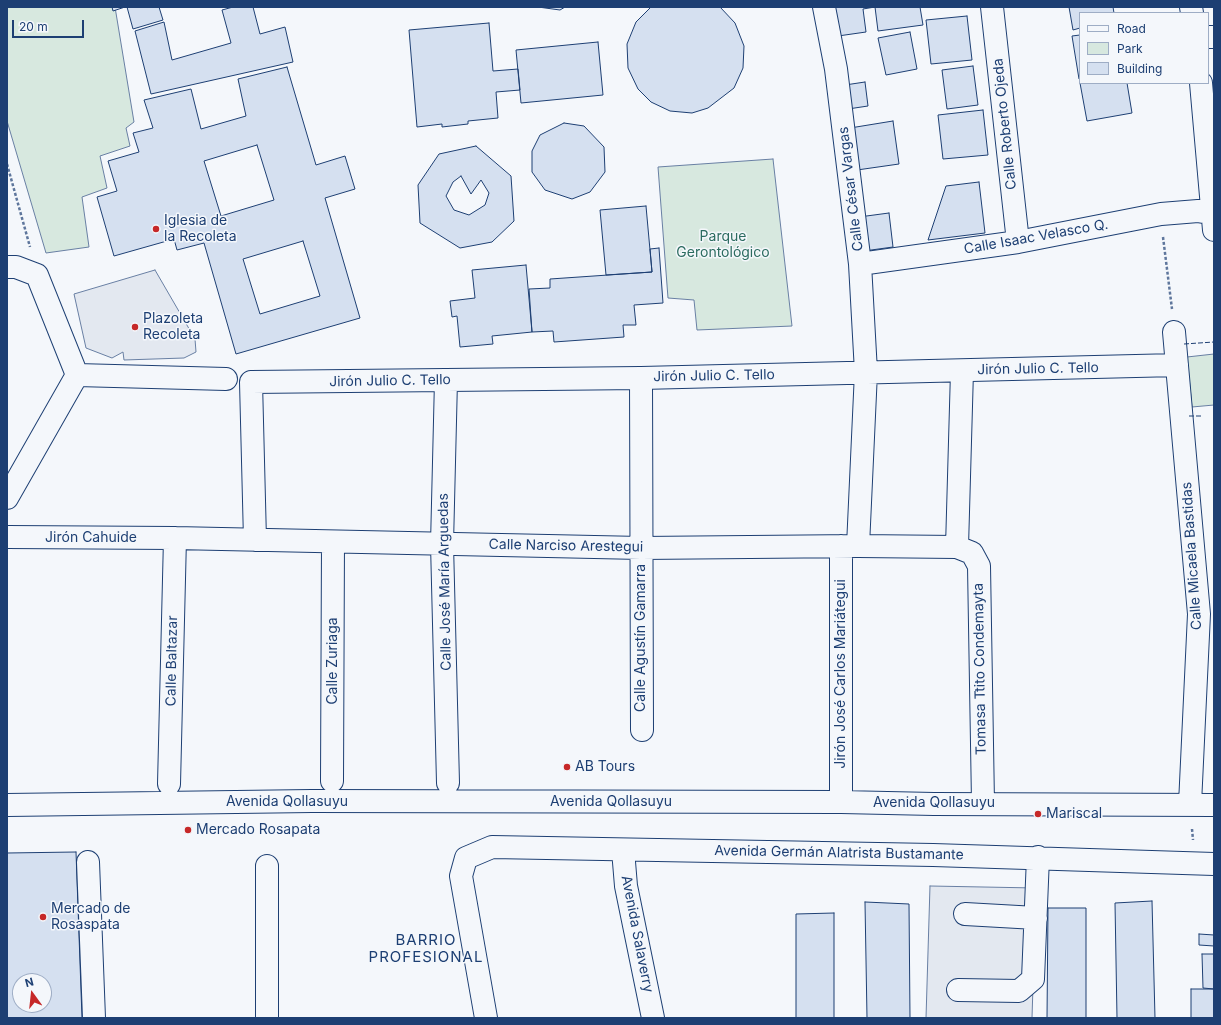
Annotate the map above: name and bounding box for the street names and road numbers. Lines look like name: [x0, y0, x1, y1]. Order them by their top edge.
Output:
street label: Calle Roberto Ojeda: [990, 58, 1020, 190]
street label: Calle César Vargas: [835, 126, 867, 252]
street label: Calle Isaac Velasco Q.: [963, 216, 1109, 258]
street label: Jirón Julio C. Tello: [977, 360, 1099, 378]
street label: Jirón Julio C. Tello: [653, 367, 775, 385]
street label: Jirón Julio C. Tello: [329, 372, 451, 390]
street label: Calle Micaela Bastidas: [1178, 481, 1206, 631]
street label: Calle José María Arguedas: [435, 493, 455, 671]
street label: Jirón Cahuide: [45, 530, 137, 546]
street label: Calle Narciso Arestegui: [489, 536, 643, 556]
street label: Calle Agustín Gamarra: [633, 564, 649, 712]
street label: Jirón José Carlos Mariátegui: [833, 579, 849, 769]
street label: Tomasa Ttito Condemayta: [970, 583, 990, 755]
street label: Calle Baltazar: [163, 615, 181, 707]
street label: Calle Zuriaga: [325, 617, 341, 705]
street label: Avenida Qollasuyu: [226, 794, 348, 810]
street label: Avenida Qollasuyu: [550, 794, 672, 810]
street label: Avenida Qollasuyu: [873, 795, 995, 811]
street label: Avenida Germán Alatrista Bustamante: [714, 842, 964, 864]
street label: Avenida Salaverry: [617, 874, 657, 994]

